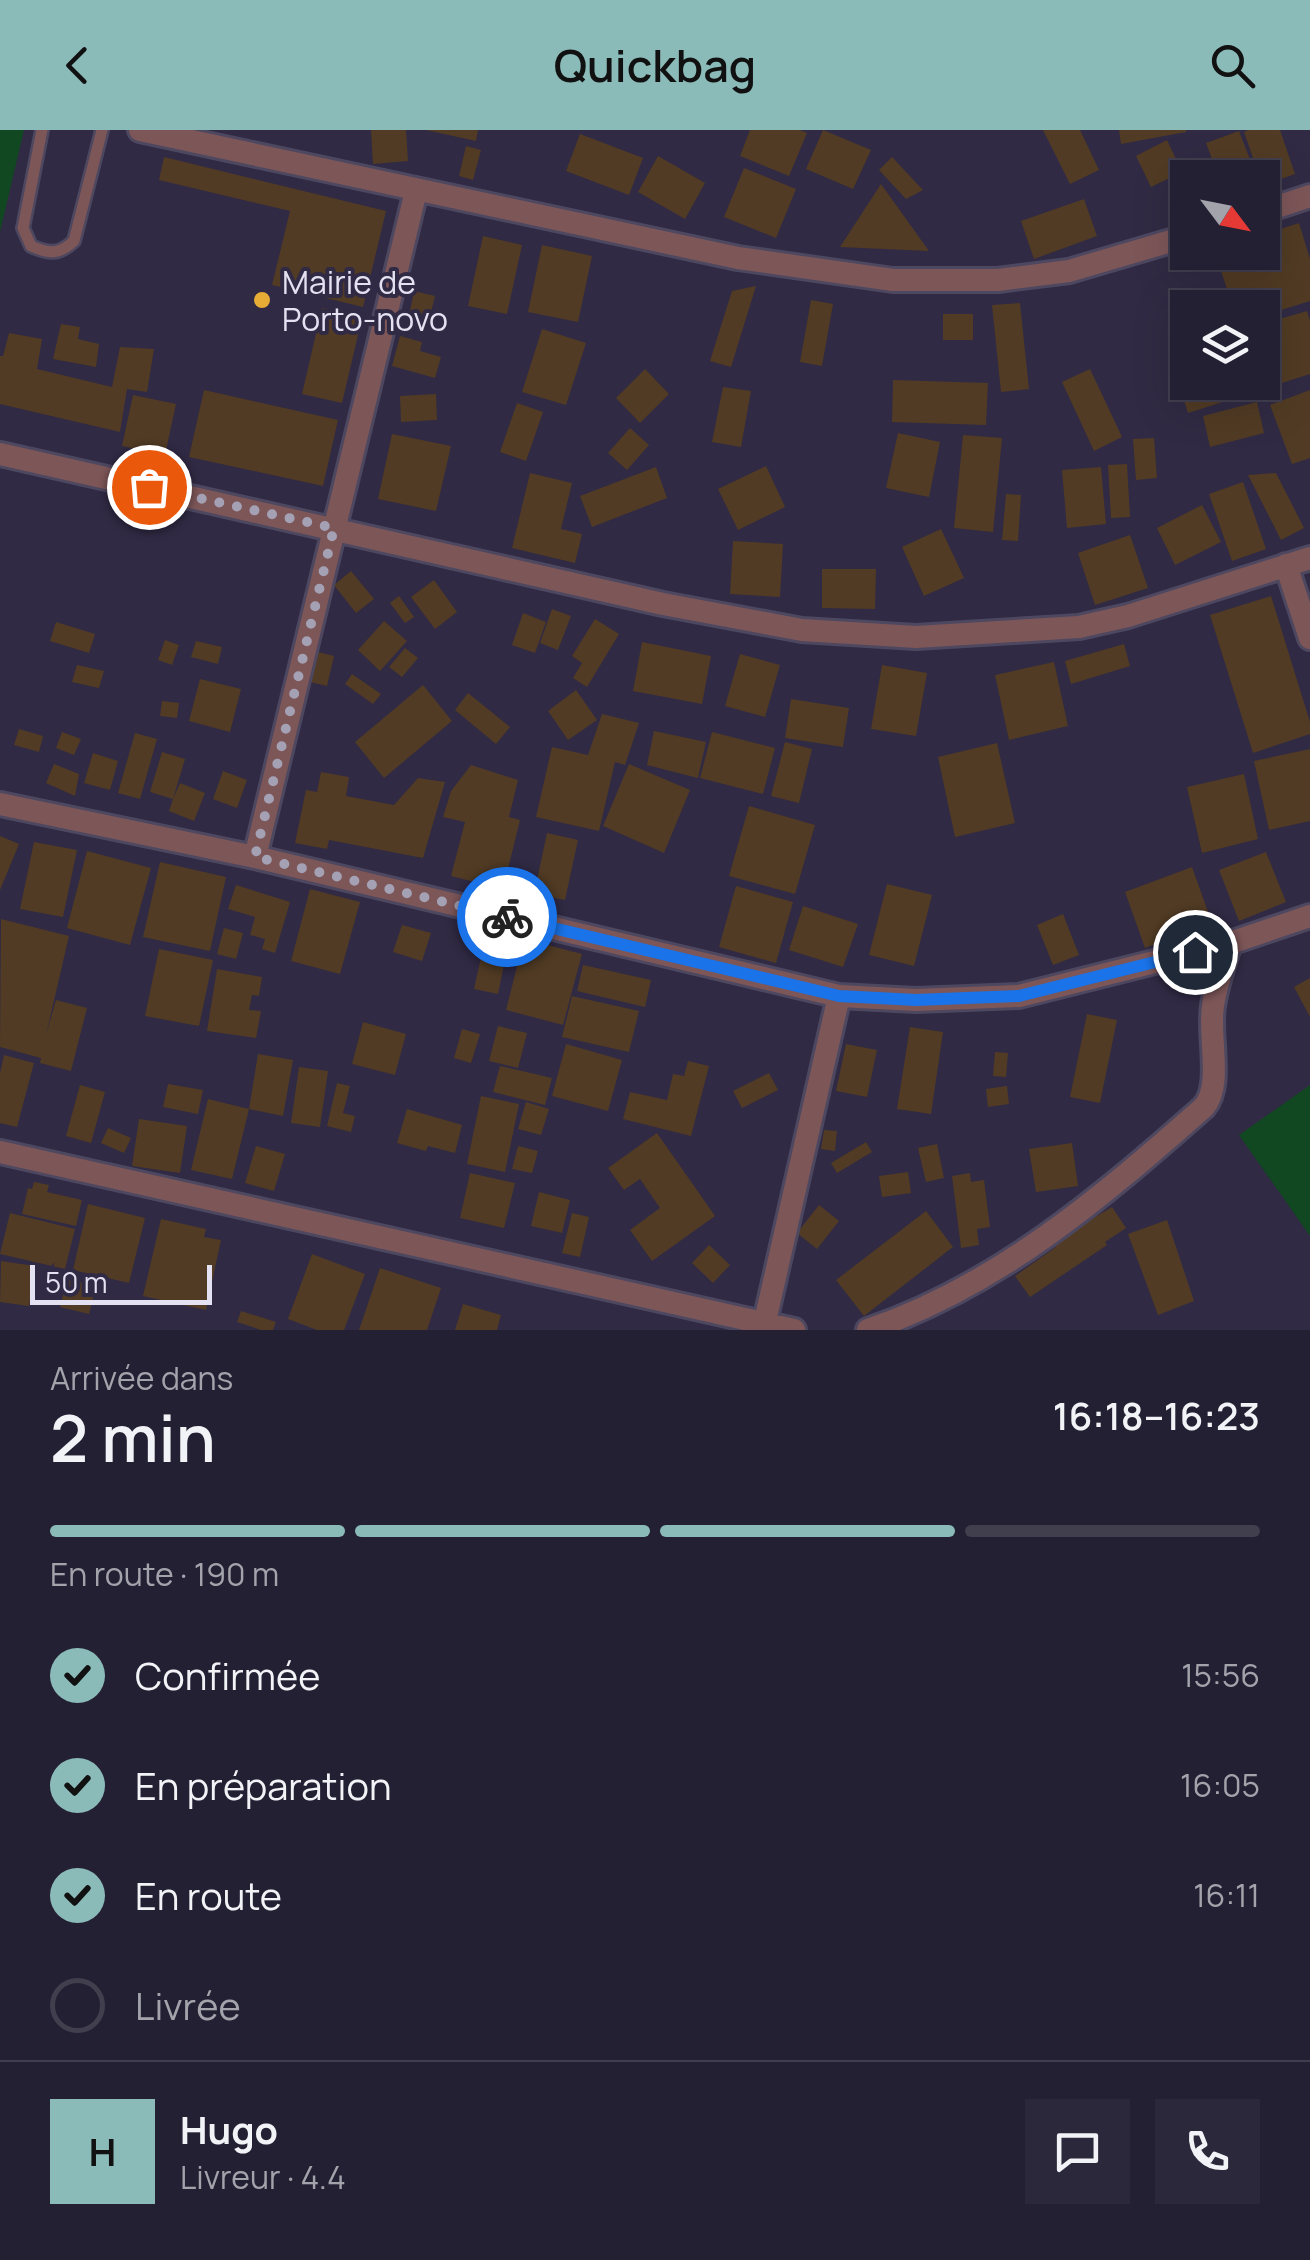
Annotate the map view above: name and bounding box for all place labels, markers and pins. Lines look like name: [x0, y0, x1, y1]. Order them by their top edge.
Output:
place label: Mairie de Porto-novo: [282, 260, 448, 341]
marker: Mairie de Porto-novo: [251, 289, 273, 311]
pin: [107, 445, 192, 530]
pin: [1153, 910, 1238, 995]

